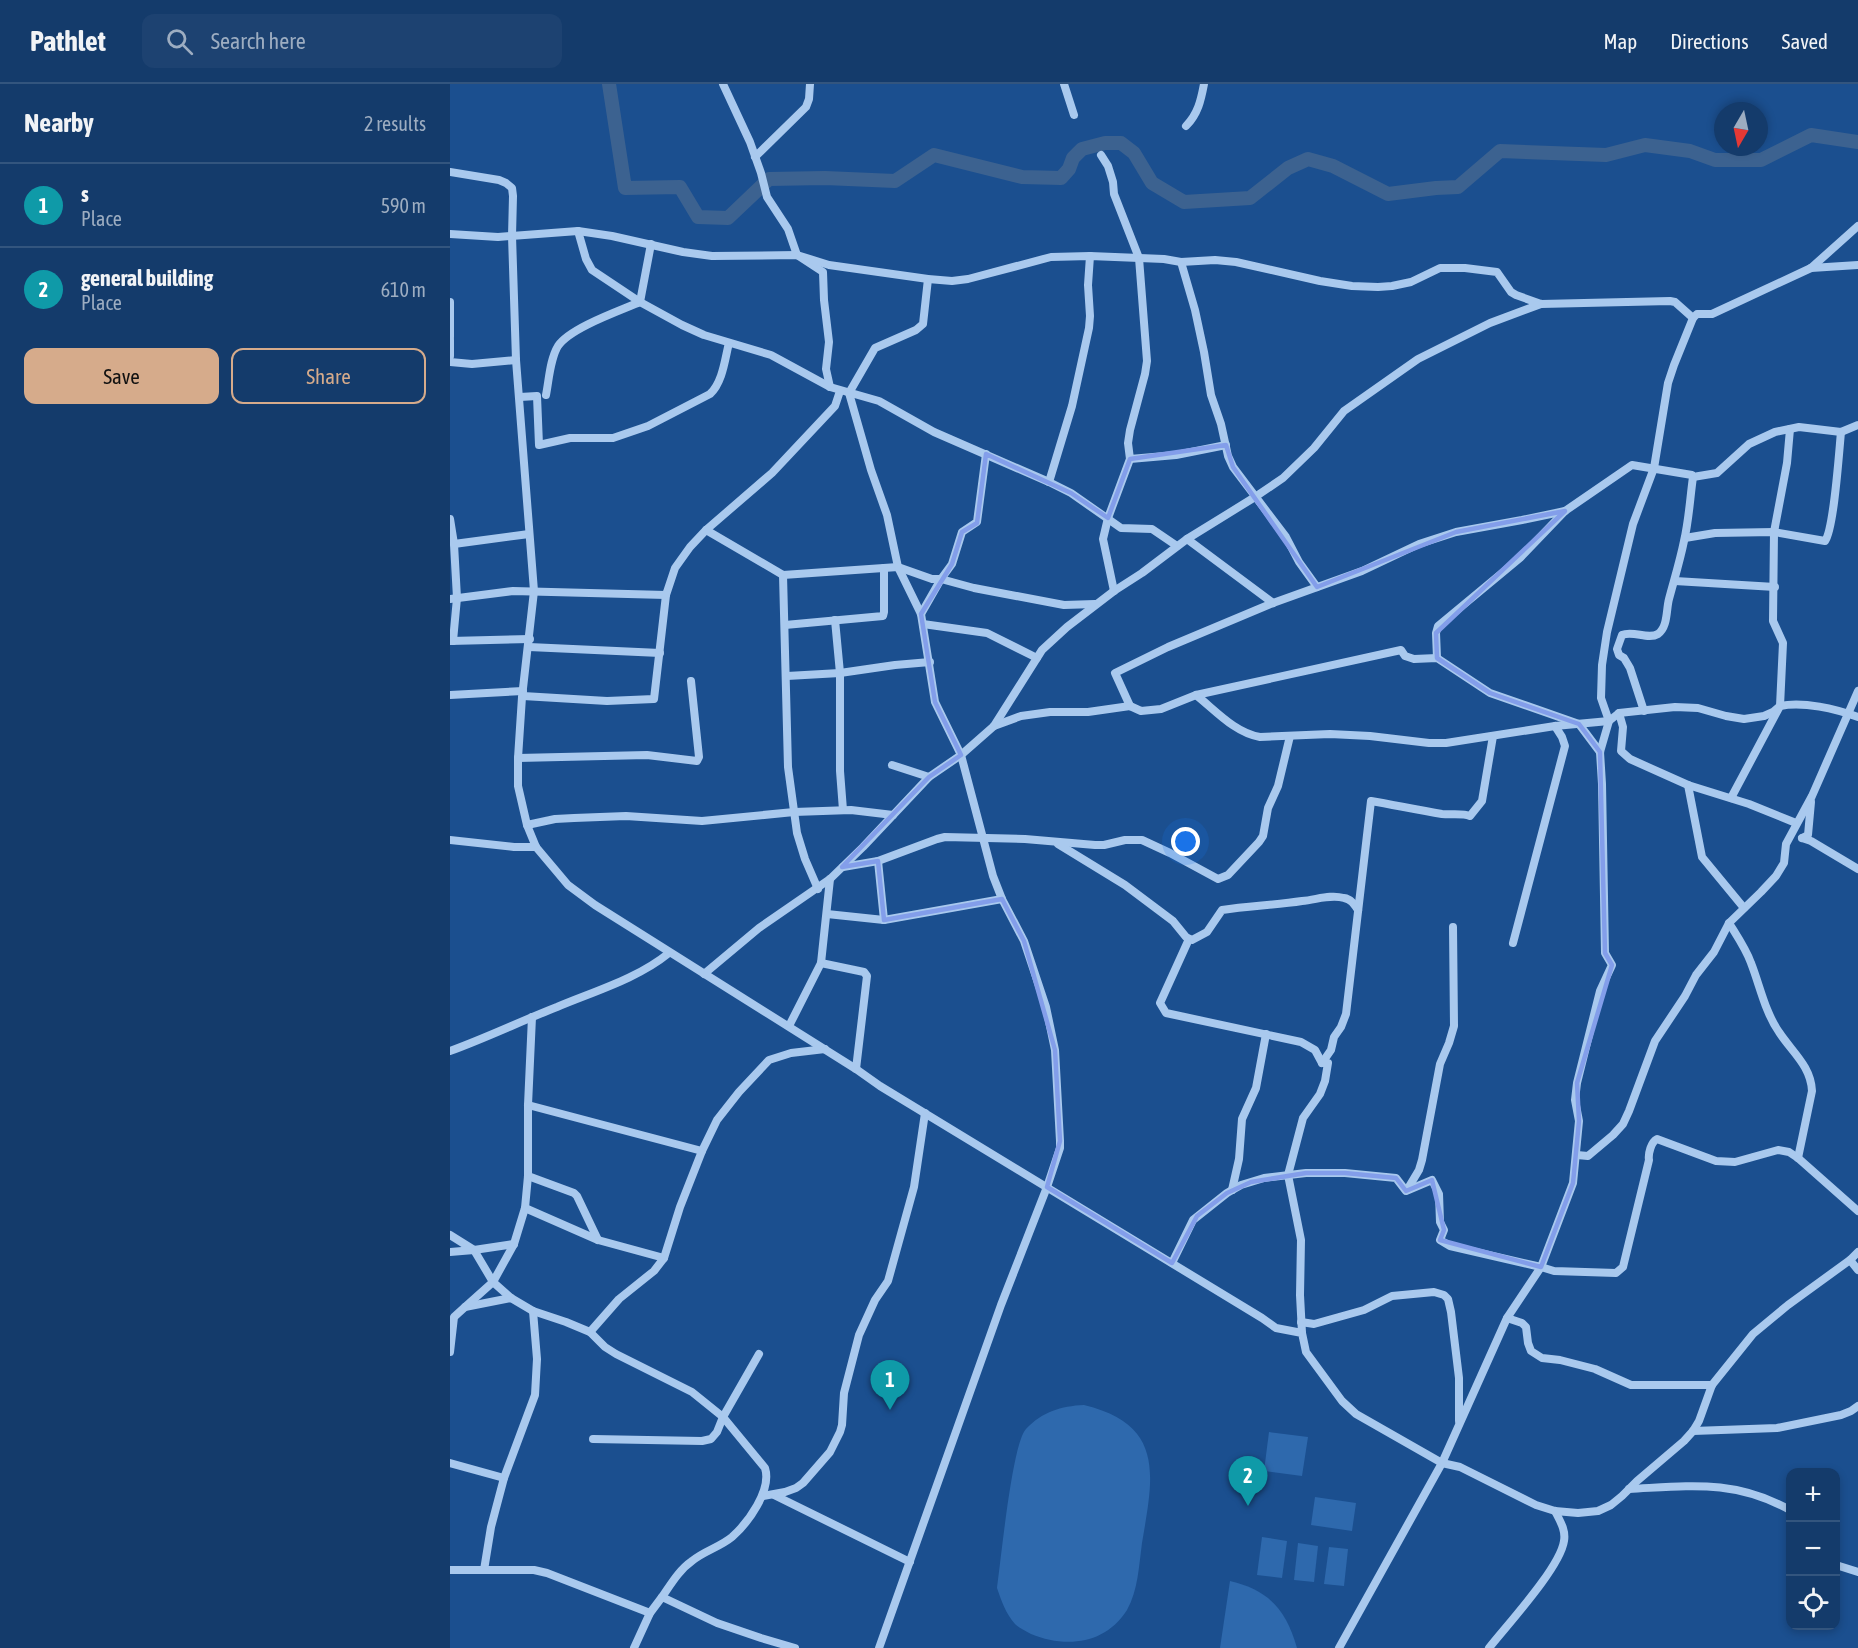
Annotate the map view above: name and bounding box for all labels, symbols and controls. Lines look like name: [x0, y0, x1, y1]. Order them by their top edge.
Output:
search box: [142, 14, 562, 68]
text: Pathlet: [30, 25, 106, 57]
icon: search: [163, 25, 196, 58]
text: Search here: [211, 28, 306, 54]
text: Map: [1603, 29, 1637, 53]
text: Directions: [1670, 29, 1749, 53]
text: Saved: [1782, 29, 1828, 53]
north arrow: [1714, 102, 1768, 156]
text: Nearby: [24, 108, 94, 138]
text: 2 results: [364, 112, 426, 135]
text: s: [81, 181, 89, 207]
text: 1: [39, 194, 48, 217]
text: 590 m: [381, 194, 426, 217]
text: Place: [81, 207, 122, 230]
text: general building: [81, 265, 213, 291]
text: 2: [39, 278, 48, 301]
text: 610 m: [381, 278, 426, 301]
text: Place: [81, 291, 122, 314]
button: Save: [24, 348, 219, 404]
button: Share: [231, 348, 426, 404]
your location: [1171, 827, 1200, 856]
pin: 1: [870, 1360, 910, 1410]
pin: 2: [1228, 1456, 1268, 1506]
map controls: [1786, 1468, 1840, 1630]
button: +: [1786, 1468, 1840, 1522]
button: −: [1786, 1522, 1840, 1576]
button: locate: [1786, 1576, 1840, 1630]

